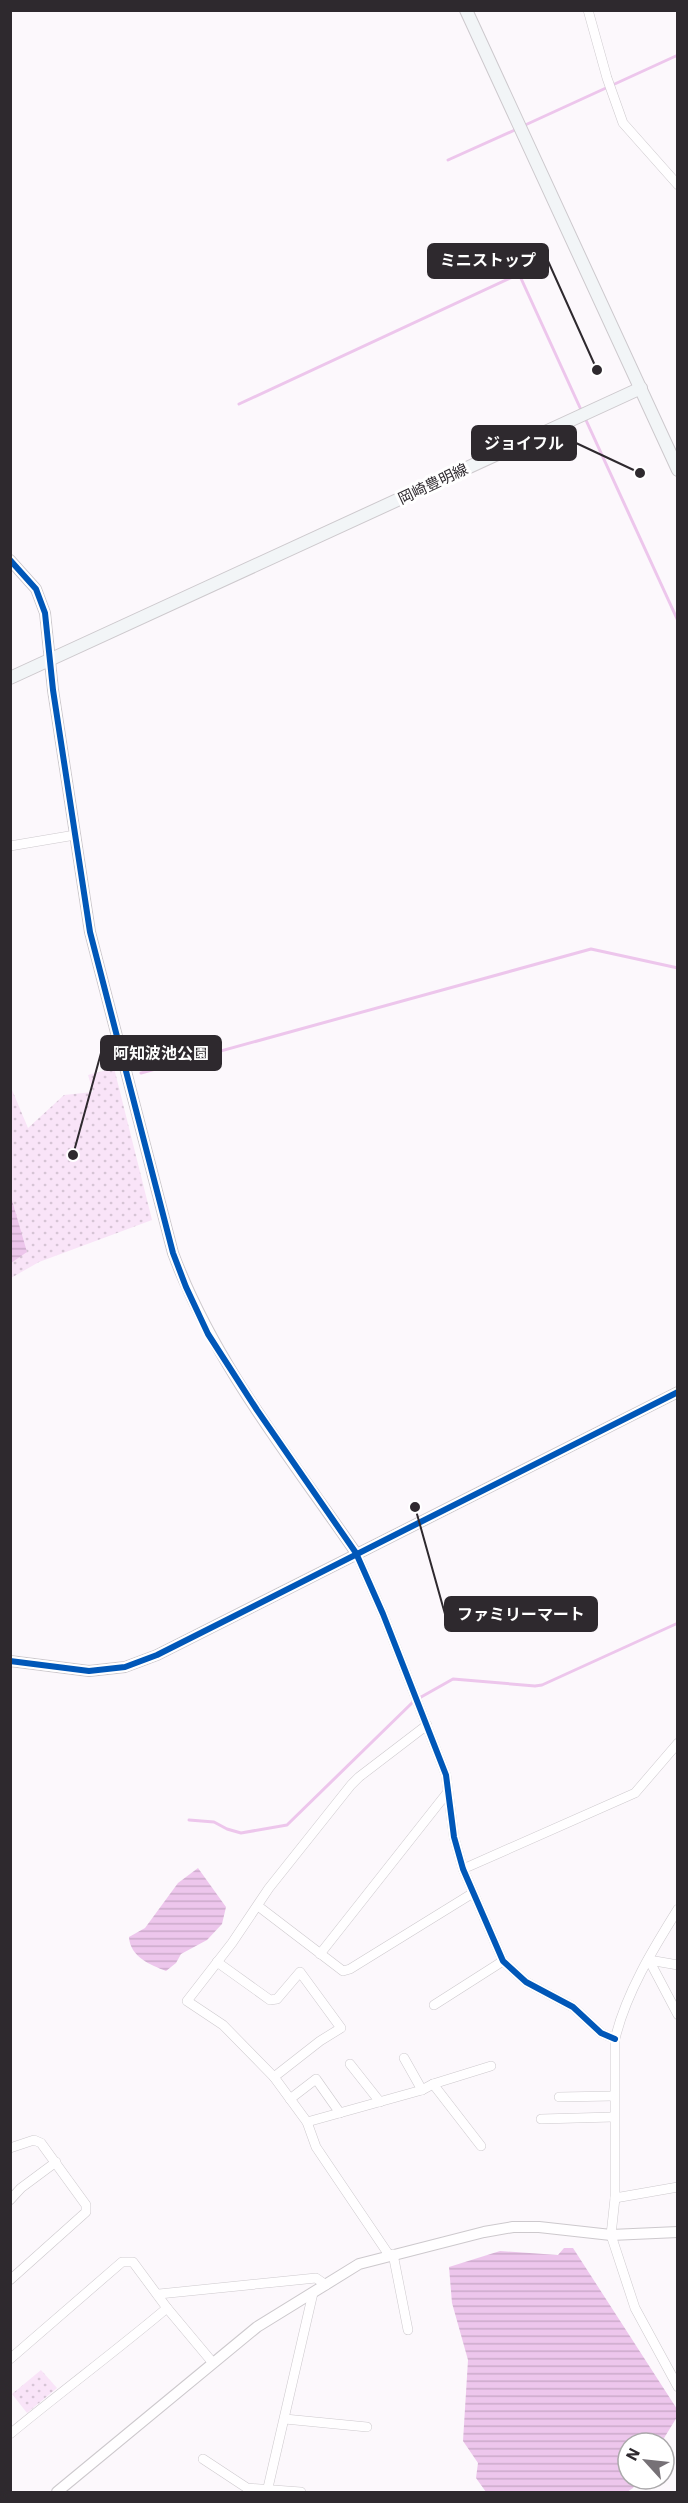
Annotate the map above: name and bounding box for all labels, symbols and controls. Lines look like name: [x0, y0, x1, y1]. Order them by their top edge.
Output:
callout: ミニストップ: [428, 244, 548, 278]
text: ミニストップ: [440, 250, 536, 270]
callout: ジョイフル: [472, 426, 576, 460]
text: ジョイフル: [484, 433, 564, 453]
street label: 岡崎豊明線: [395, 459, 471, 508]
callout: 阿知波池公園: [101, 1036, 221, 1070]
text: 阿知波池公園: [113, 1043, 209, 1063]
callout: ファミリーマート: [445, 1597, 597, 1631]
text: ファミリーマート: [457, 1604, 585, 1624]
north arrow: [616, 2431, 676, 2491]
text: N: [621, 2444, 644, 2464]

